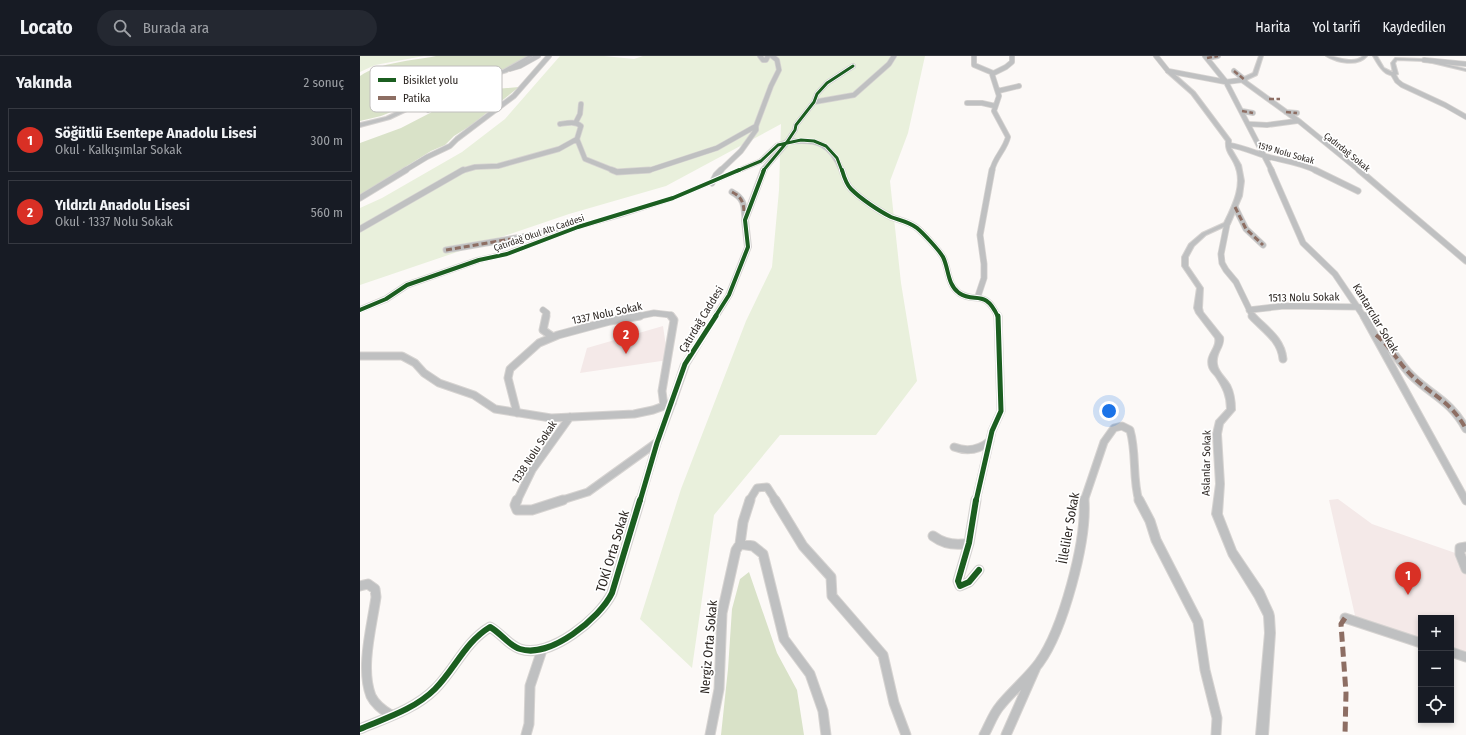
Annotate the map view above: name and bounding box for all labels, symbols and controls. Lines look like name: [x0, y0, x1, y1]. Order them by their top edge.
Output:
search box: [97, 10, 377, 46]
text: Locato: [20, 16, 73, 39]
icon: search: [111, 17, 133, 39]
text: Burada ara: [143, 19, 209, 37]
text: Harita: [1255, 19, 1290, 36]
text: Yol tarifi: [1312, 19, 1360, 36]
text: Kaydedilen: [1382, 19, 1446, 36]
legend: [370, 66, 502, 112]
text: Yakında: [16, 72, 72, 93]
text: Bisiklet yolu: [403, 74, 458, 87]
text: 2 sonuç: [304, 75, 344, 90]
text: Patika: [403, 92, 430, 105]
text: Söğütlü Esentepe Anadolu Lisesi: [55, 124, 257, 142]
street label: Çadırdağ Sokak: [1321, 130, 1373, 175]
text: 1: [27, 133, 33, 148]
text: 300 m: [311, 133, 343, 148]
street label: 1519 Nolu Sokak: [1257, 140, 1316, 166]
text: Okul · Kalkışımlar Sokak: [55, 142, 182, 157]
text: Yıldızlı Anadolu Lisesi: [55, 196, 190, 214]
text: 2: [27, 205, 33, 220]
text: 560 m: [311, 205, 343, 220]
street label: Çatırdağ Okul Altı Caddesi: [492, 213, 586, 254]
text: Okul · 1337 Nolu Sokak: [55, 214, 173, 229]
street label: Kantarcılar Sokak: [1350, 281, 1402, 356]
street label: Çatırdağ Caddesi: [676, 283, 726, 355]
street label: 1513 Nolu Sokak: [1268, 290, 1341, 305]
street label: 1337 Nolu Sokak: [571, 300, 644, 327]
pin: 2: [613, 321, 639, 354]
your location: [1099, 401, 1119, 421]
street label: 1338 Nolu Sokak: [509, 418, 560, 486]
street label: Aslanlar Sokak: [1199, 429, 1214, 496]
street label: İlleliler Sokak: [1055, 490, 1082, 565]
street label: TOKİ Orta Sokak: [593, 507, 632, 594]
pin: 1: [1395, 562, 1421, 595]
street label: Nergiz Orta Sokak: [697, 599, 720, 695]
map controls: [1418, 615, 1454, 723]
button: +: [1418, 615, 1454, 651]
button: −: [1418, 651, 1454, 687]
button: locate: [1418, 687, 1454, 723]

